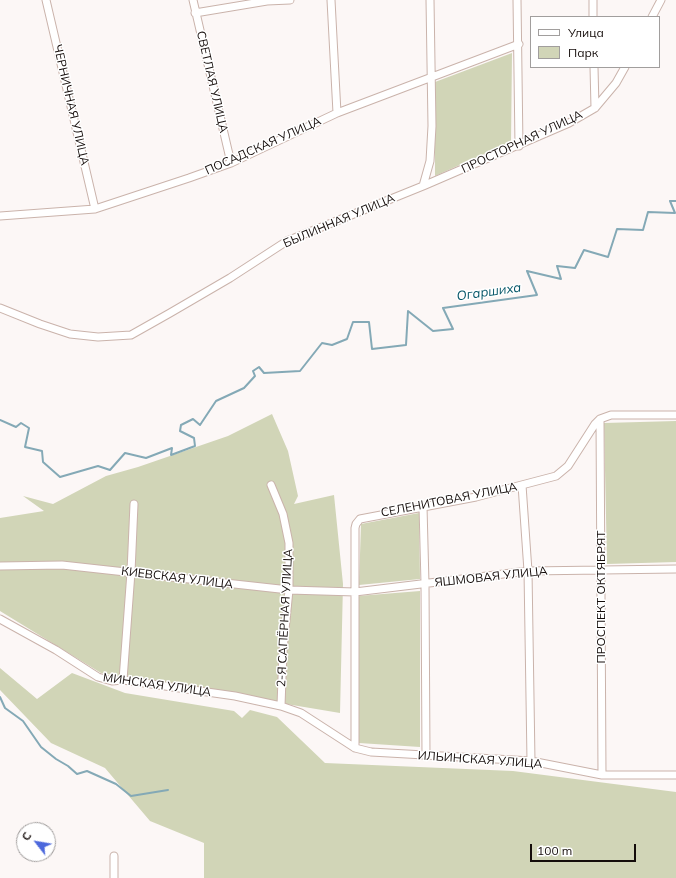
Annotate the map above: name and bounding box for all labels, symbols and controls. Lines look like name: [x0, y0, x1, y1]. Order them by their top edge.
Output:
legend: [530, 16, 660, 68]
text: Улица: [568, 25, 604, 40]
street label: СВЕТЛАЯ УЛИЦА: [193, 30, 231, 134]
street label: ЧЕРНИЧНАЯ УЛИЦА: [50, 43, 92, 167]
text: Парк: [568, 45, 598, 60]
street label: ПРОСТОРНАЯ УЛИЦА: [459, 108, 585, 176]
street label: ПОСАДСКАЯ УЛИЦА: [203, 114, 323, 178]
street label: БЫЛИННАЯ УЛИЦА: [281, 191, 397, 251]
water label: Огаршиха: [456, 280, 522, 304]
street label: СЕЛЕНИТОВАЯ УЛИЦА: [380, 480, 518, 520]
street label: ПРОСПЕКТ ОКТЯБРЯТ: [594, 531, 608, 663]
street label: 2-Я САПЁРНАЯ УЛИЦА: [274, 548, 296, 688]
street label: КИЕВСКАЯ УЛИЦА: [120, 564, 234, 592]
street label: ЯШМОВАЯ УЛИЦА: [434, 564, 548, 590]
street label: МИНСКАЯ УЛИЦА: [102, 670, 212, 700]
street label: ИЛЬИНСКАЯ УЛИЦА: [417, 748, 543, 772]
north arrow: [16, 822, 56, 862]
text: С: [19, 830, 35, 843]
scale bar: [532, 836, 638, 862]
text: 100 m: [537, 843, 572, 858]

